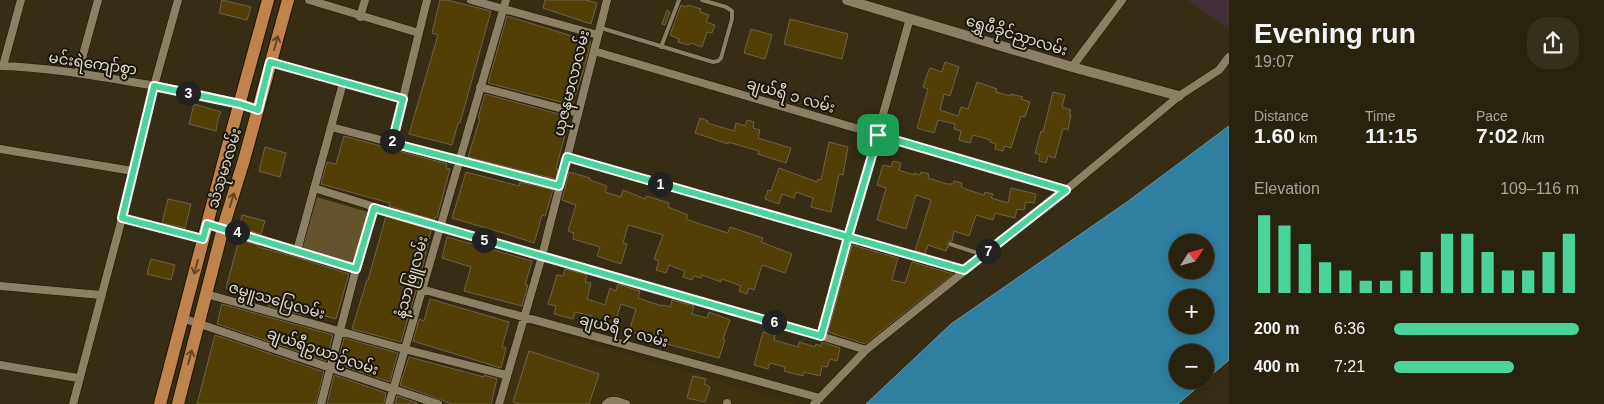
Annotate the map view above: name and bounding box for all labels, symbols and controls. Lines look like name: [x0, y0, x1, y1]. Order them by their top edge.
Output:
street label: ရွှေဖီခိုင်ညှာလမ်း: [963, 11, 1070, 62]
button: share: [1527, 17, 1579, 69]
text: Evening run: [1254, 18, 1416, 49]
street label: ယုဇနမာလာလမ်း: [549, 28, 596, 139]
one-way arrow: [271, 36, 281, 52]
street label: မင်းရဲကျော်စွာ: [47, 47, 139, 82]
text: 19:07: [1254, 53, 1294, 70]
street label: ချယ်ရီ ၁ လမ်း: [744, 73, 837, 120]
pin: 3: [176, 80, 200, 106]
text: 3: [185, 85, 192, 101]
text: Distance: [1254, 108, 1308, 124]
text: Time: [1365, 108, 1396, 124]
text: Pace: [1476, 108, 1508, 124]
pin: [857, 114, 899, 156]
icon: arrive: [864, 121, 892, 149]
text: 1.60: [1254, 124, 1295, 147]
text: 11:15: [1365, 124, 1418, 147]
text: 7:02: [1476, 124, 1518, 147]
street label: သံသုမာလမ်း: [203, 126, 248, 211]
pin: 2: [380, 128, 404, 154]
text: km: [1295, 130, 1317, 146]
text: /km: [1518, 130, 1544, 146]
text: 2: [389, 133, 396, 149]
pin: 1: [648, 172, 672, 196]
text: 1: [657, 176, 664, 192]
text: Elevation: [1254, 180, 1320, 197]
text: 109–116 m: [1500, 180, 1579, 197]
one-way arrow: [227, 192, 237, 208]
pin: 4: [224, 220, 250, 244]
text: 4: [234, 224, 241, 240]
pin: 5: [472, 228, 496, 252]
text: 5: [481, 232, 488, 248]
street label: နံ့သာဖြူလမ်း: [390, 234, 435, 321]
north arrow: [1169, 234, 1214, 279]
map controls: [1169, 234, 1214, 389]
pin: 7: [976, 238, 1000, 264]
text: 7: [985, 243, 992, 259]
one-way arrow: [191, 258, 200, 274]
street label: ဇမ္ဗူသပြေလမ်း: [226, 277, 327, 326]
button: +: [1169, 289, 1214, 334]
street label: ချယ်ရီ ၄ လမ်း: [577, 309, 670, 354]
pin: 6: [762, 310, 786, 334]
text: 6: [771, 314, 778, 330]
text: 200 m: [1254, 320, 1299, 337]
text: 6:36: [1334, 320, 1365, 337]
street label: ချယ်ရီဥယာဉ်လမ်း: [264, 323, 381, 382]
button: −: [1169, 344, 1214, 389]
one-way arrow: [186, 349, 196, 365]
text: 400 m: [1254, 358, 1299, 375]
text: 7:21: [1334, 358, 1365, 375]

